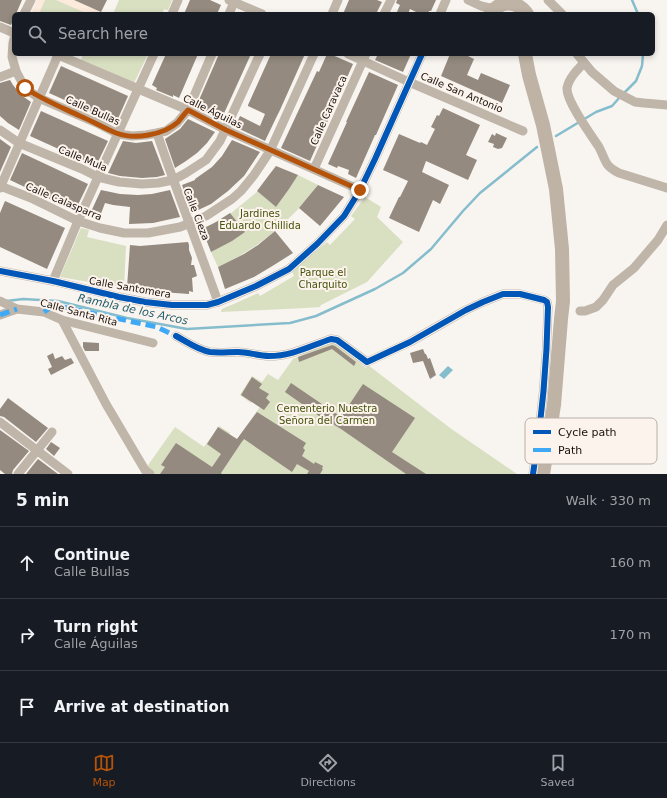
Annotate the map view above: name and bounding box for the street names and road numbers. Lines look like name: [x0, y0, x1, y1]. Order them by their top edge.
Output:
street label: Calle San Antonio: [419, 70, 505, 115]
street label: Calle Caravaca: [308, 74, 349, 147]
street label: Calle Águilas: [181, 91, 245, 131]
street label: Calle Bullas: [64, 94, 122, 127]
street label: Calle Mula: [57, 144, 109, 173]
street label: Calle Calasparra: [24, 180, 104, 223]
street label: Calle Cieza: [181, 186, 212, 242]
street label: Calle Santomera: [88, 275, 172, 300]
street label: Calle Santa Rita: [39, 297, 119, 328]

